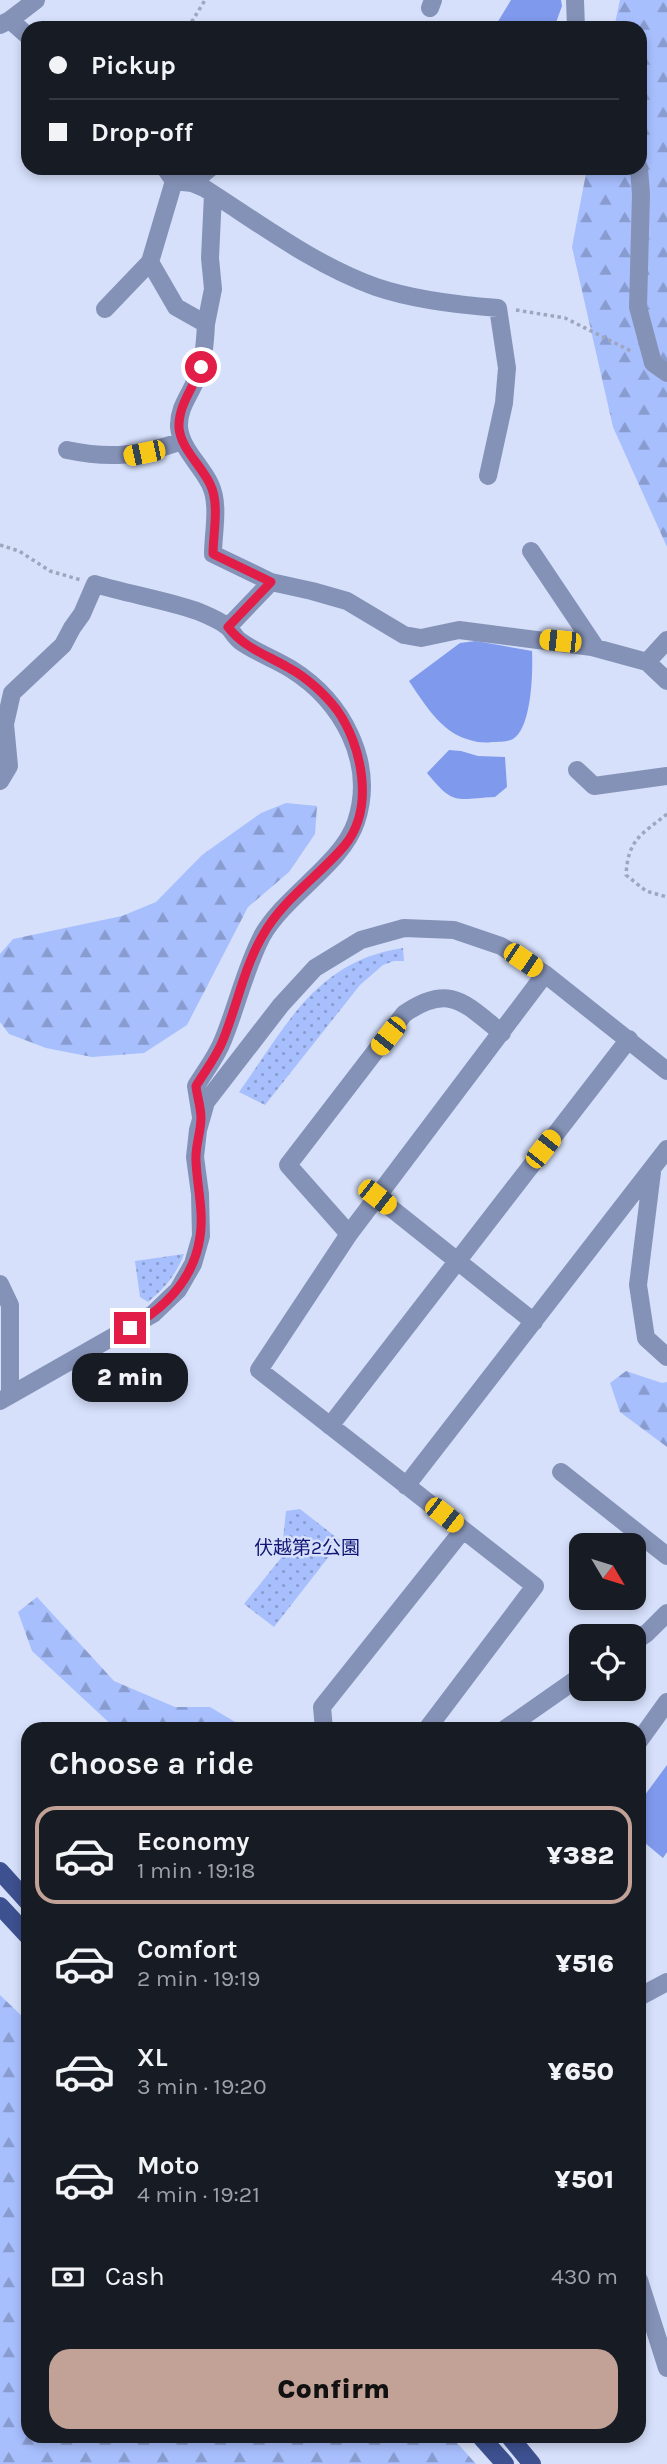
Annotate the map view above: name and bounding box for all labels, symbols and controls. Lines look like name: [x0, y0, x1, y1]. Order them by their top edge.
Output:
text: Pickup: [91, 50, 176, 81]
text: Drop-off: [91, 117, 193, 148]
route start: [185, 351, 217, 383]
car: [122, 438, 167, 468]
car: [539, 628, 582, 654]
car: [500, 940, 547, 980]
car: [367, 1013, 410, 1059]
car: [522, 1126, 565, 1172]
car: [354, 1176, 401, 1218]
route end: [114, 1312, 146, 1344]
callout: 2 min: [72, 1352, 188, 1402]
text: 2 min: [97, 1364, 163, 1391]
car: [421, 1494, 468, 1536]
north arrow: [569, 1533, 646, 1610]
map controls: [569, 1533, 646, 1701]
park label: 伏越第2公園: [254, 1537, 360, 1559]
button: locate: [569, 1624, 646, 1701]
text: Choose a ride: [49, 1745, 254, 1782]
icon: car: [53, 1824, 116, 1887]
text: Economy: [137, 1826, 249, 1857]
text: ¥382: [547, 1840, 614, 1871]
text: 1 min · 19:18: [137, 1857, 255, 1884]
icon: car: [53, 1932, 116, 1995]
text: Comfort: [137, 1934, 238, 1965]
text: ¥516: [555, 1948, 614, 1979]
text: 2 min · 19:19: [137, 1965, 260, 1992]
icon: car: [53, 2040, 116, 2103]
text: XL: [137, 2042, 168, 2073]
text: ¥650: [548, 2056, 614, 2087]
text: 3 min · 19:20: [137, 2073, 267, 2100]
icon: car: [53, 2148, 116, 2211]
text: Moto: [137, 2150, 199, 2181]
text: ¥501: [555, 2164, 614, 2195]
text: 4 min · 19:21: [137, 2181, 260, 2208]
icon: cash: [49, 2258, 87, 2296]
text: Cash: [105, 2261, 165, 2292]
text: 430 m: [551, 2263, 618, 2290]
button: Confirm: [49, 2349, 618, 2429]

